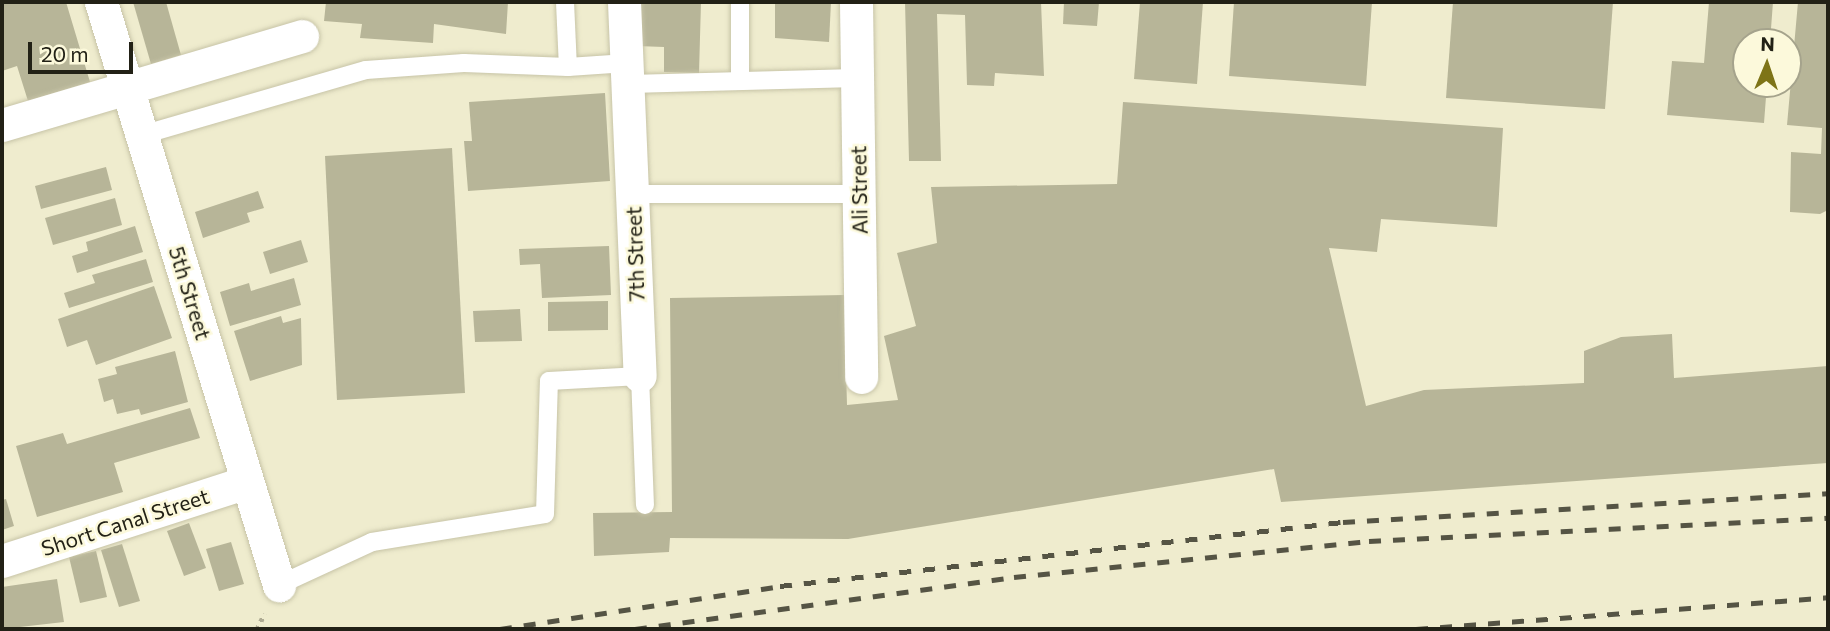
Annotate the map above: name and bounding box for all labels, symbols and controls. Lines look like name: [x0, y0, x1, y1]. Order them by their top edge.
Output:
scale bar: [32, 28, 136, 72]
north arrow: [1732, 28, 1802, 98]
text: N: [1760, 32, 1775, 55]
text: 20 m: [41, 41, 89, 66]
street label: Ali Street: [846, 145, 872, 235]
street label: 7th Street: [621, 206, 649, 302]
street label: 5th Street: [164, 243, 216, 343]
street label: Short Canal Street: [38, 483, 212, 561]

